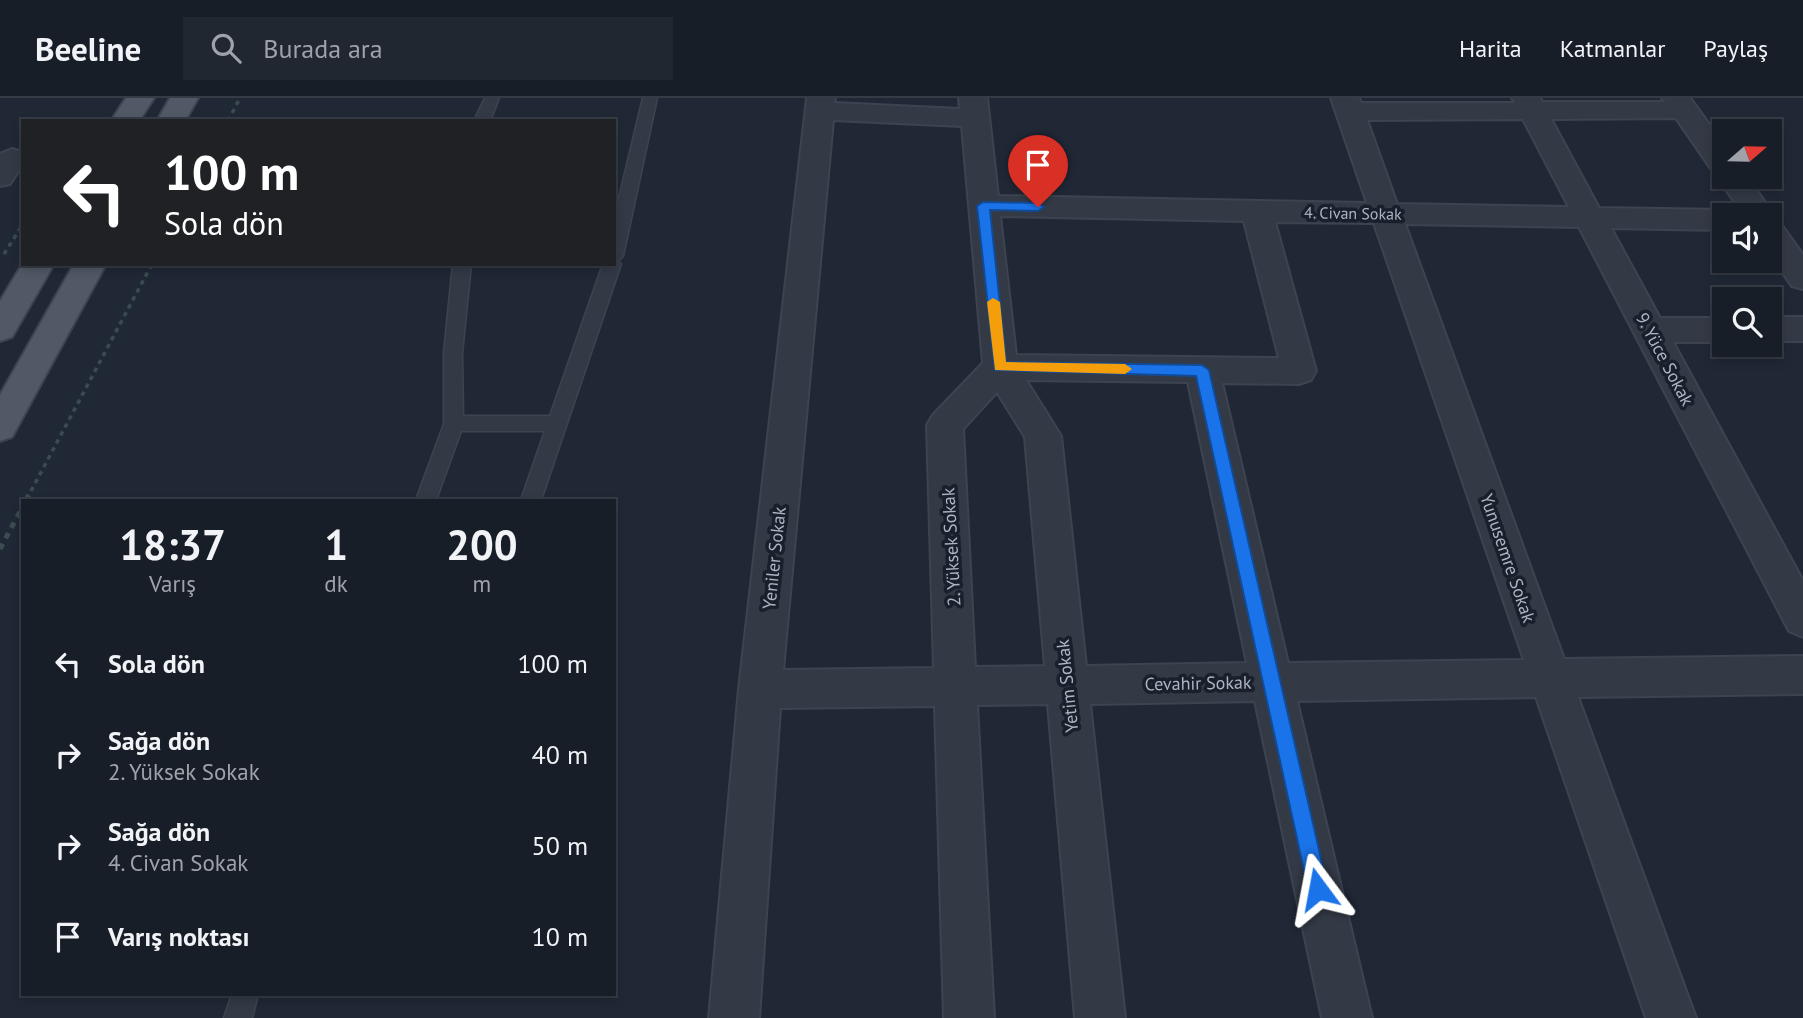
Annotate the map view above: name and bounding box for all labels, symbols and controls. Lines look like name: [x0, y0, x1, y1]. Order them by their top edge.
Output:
search box: [183, 17, 673, 80]
text: Beeline: [35, 27, 141, 70]
icon: search: [207, 29, 245, 67]
text: Burada ara: [263, 32, 383, 65]
text: Harita: [1459, 33, 1522, 64]
text: Katmanlar: [1560, 33, 1665, 64]
text: Paylaş: [1703, 33, 1768, 64]
north arrow: [1712, 119, 1782, 189]
map controls: [1712, 119, 1782, 357]
pin: [1008, 135, 1068, 207]
text: 100 m: [164, 140, 299, 204]
icon: arrive: [1019, 146, 1057, 184]
icon: left: [49, 147, 140, 238]
text: Sola dön: [164, 202, 284, 244]
street label: 4. Civan Sokak: [1304, 202, 1402, 224]
button: sound: [1712, 203, 1782, 273]
button: search: [1712, 287, 1782, 357]
street label: 9. Yüce Sokak: [1631, 308, 1699, 410]
street label: 2. Yüksek Sokak: [936, 487, 966, 607]
street label: Yunusemre Sokak: [1475, 491, 1541, 626]
street label: Yeniler Sokak: [757, 505, 791, 610]
text: 18:37: [119, 517, 226, 572]
text: 1: [324, 517, 348, 572]
text: 200: [446, 517, 518, 572]
text: Varış: [149, 569, 196, 598]
text: dk: [324, 569, 348, 598]
text: m: [473, 569, 491, 598]
street label: Yetim Sokak: [1051, 638, 1083, 734]
icon: left: [49, 645, 87, 683]
text: Sola dön: [108, 647, 205, 680]
text: 100 m: [517, 647, 588, 680]
street label: Cevahir Sokak: [1144, 671, 1252, 695]
text: Sağa dön: [108, 724, 210, 757]
icon: right: [49, 736, 87, 774]
text: 40 m: [532, 738, 588, 771]
text: 2. Yüksek Sokak: [108, 757, 260, 786]
text: Sağa dön: [108, 815, 210, 848]
icon: right: [49, 827, 87, 865]
text: 50 m: [532, 829, 588, 862]
text: 4. Civan Sokak: [108, 848, 248, 877]
position arrow: [1281, 852, 1355, 926]
icon: arrive: [49, 918, 87, 956]
text: Varış noktası: [108, 920, 250, 953]
text: 10 m: [532, 920, 588, 953]

